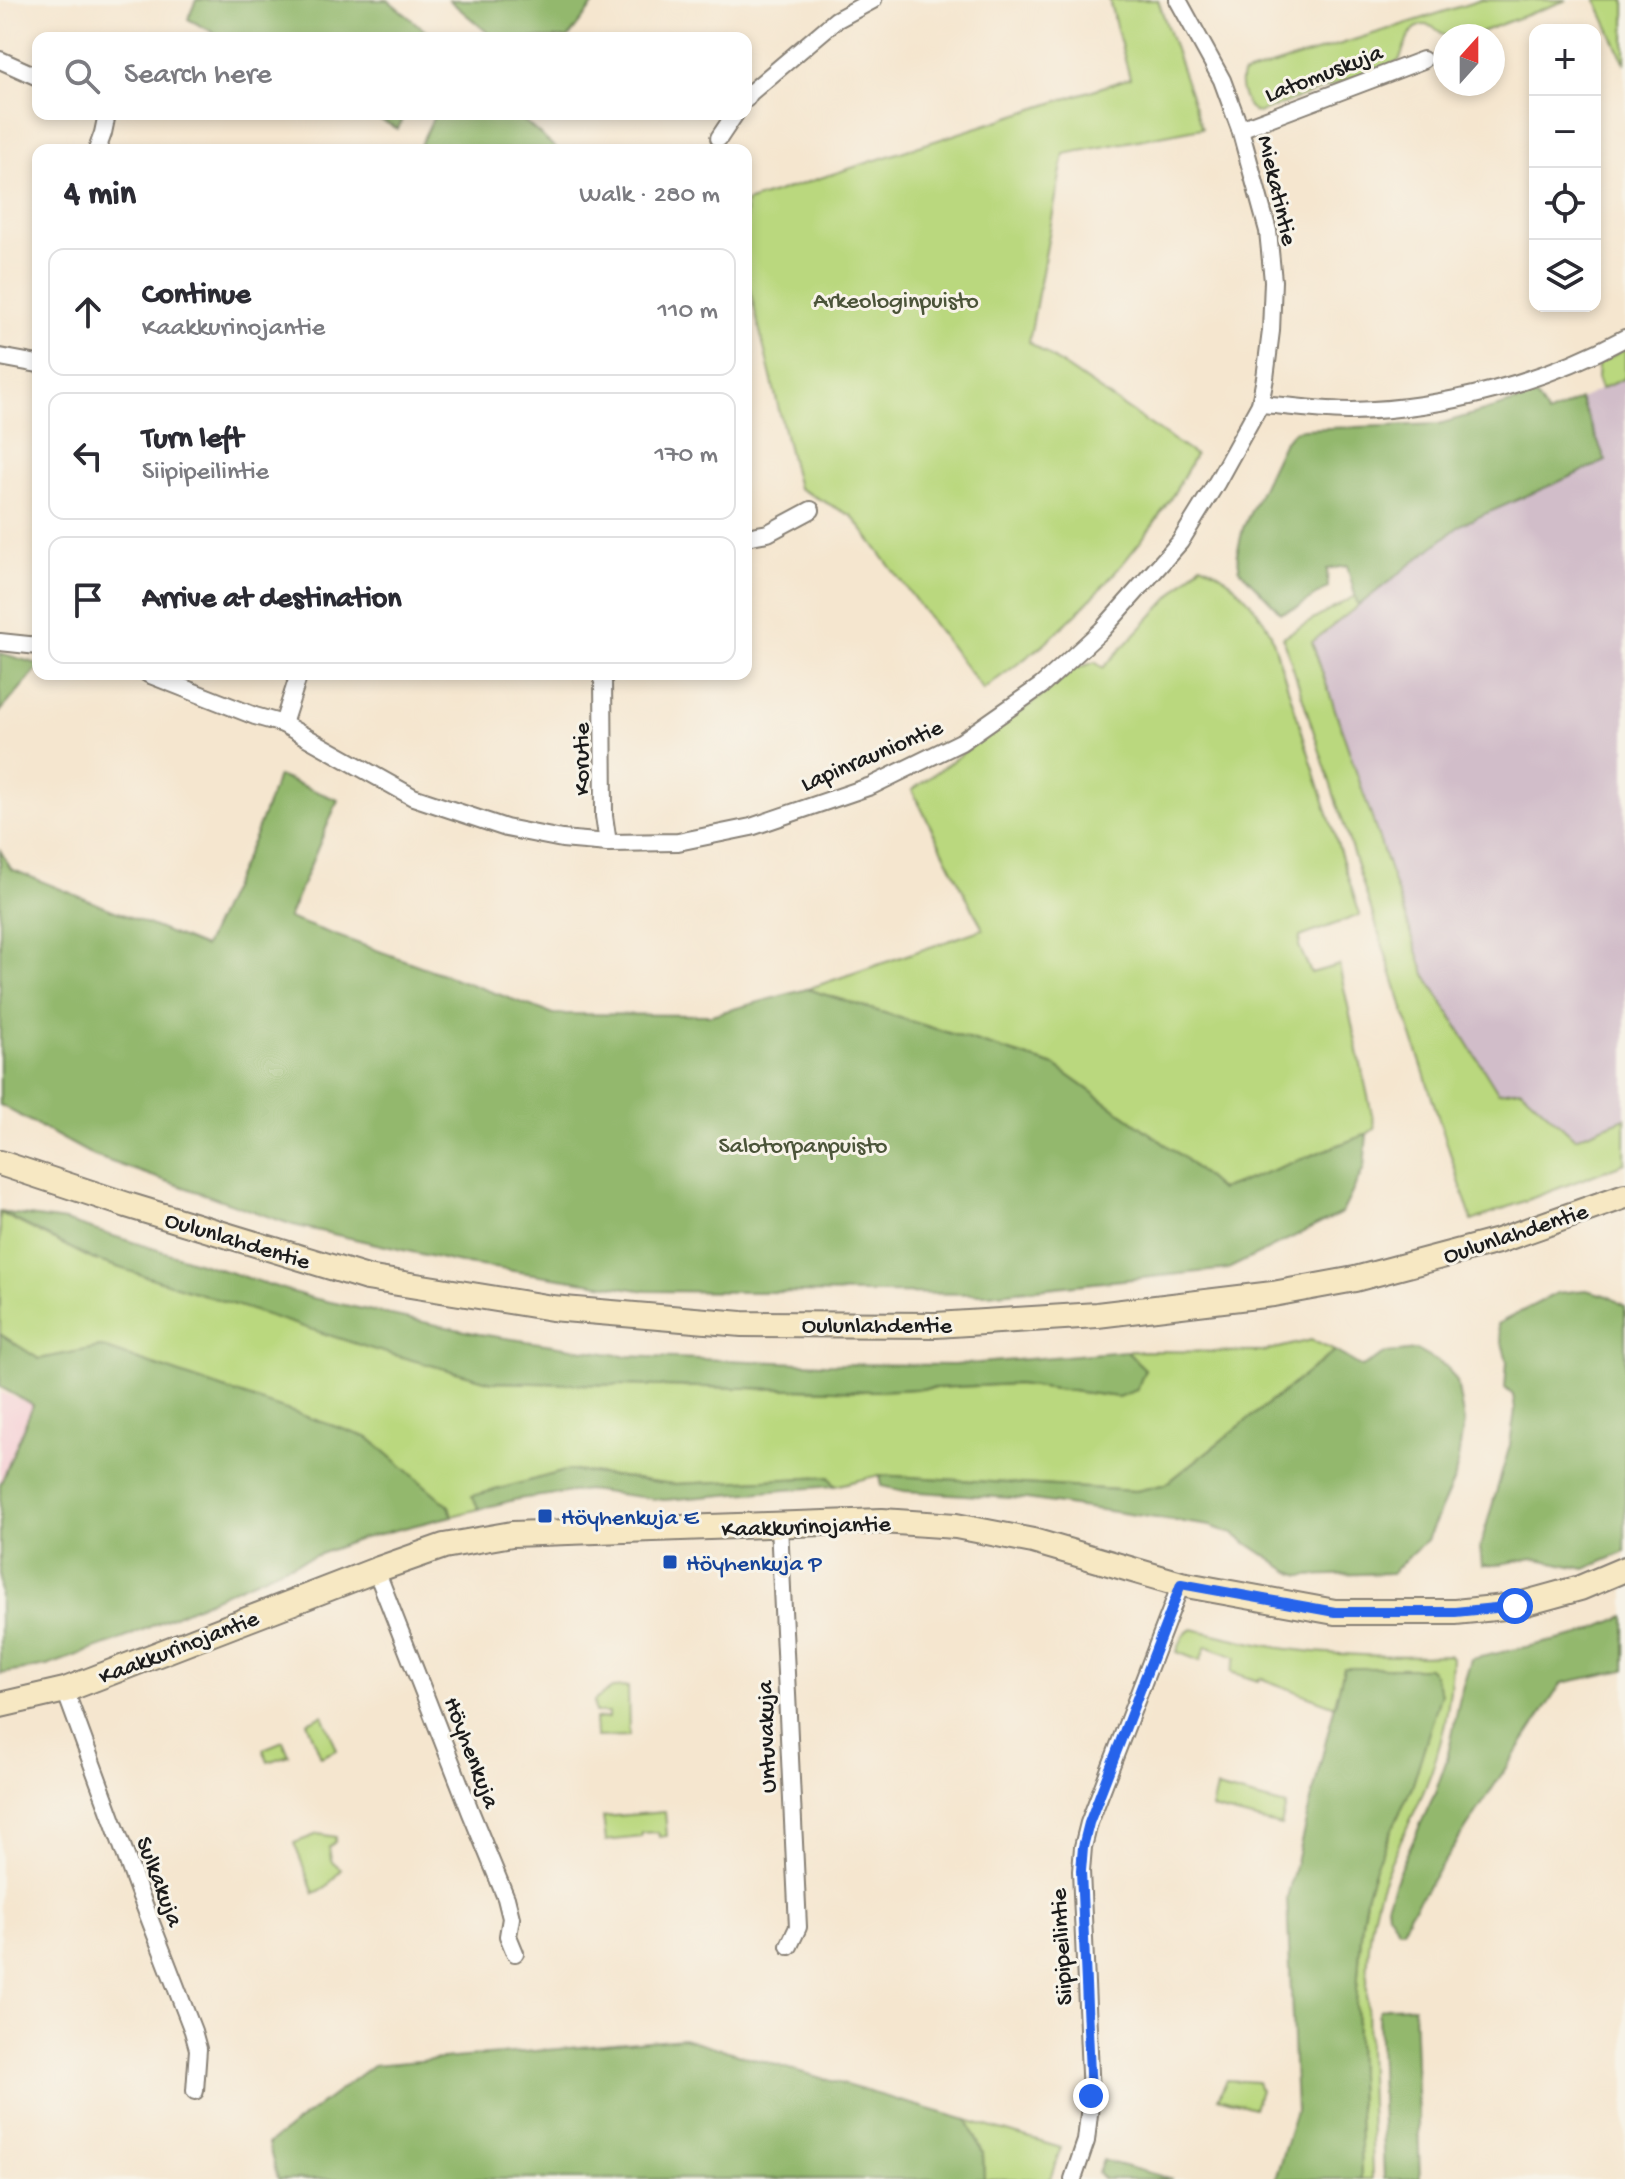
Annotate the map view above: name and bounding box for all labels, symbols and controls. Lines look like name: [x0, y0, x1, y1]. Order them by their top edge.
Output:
north arrow: [1433, 24, 1505, 96]
map controls: [1529, 24, 1601, 312]
button: +: [1529, 24, 1601, 96]
search box: [32, 32, 752, 120]
street label: Latomuskuja: [1261, 39, 1388, 111]
icon: search: [60, 54, 104, 98]
text: Search here: [124, 59, 272, 94]
button: −: [1529, 96, 1601, 168]
street label: Miekatintie: [1249, 133, 1302, 249]
button: locate: [1529, 168, 1601, 240]
text: 4 min: [64, 176, 136, 216]
text: Walk · 280 m: [579, 181, 720, 212]
button: layers: [1529, 240, 1601, 312]
text: Continue: [142, 279, 251, 314]
park label: Arkeologinpuisto: [813, 288, 979, 317]
icon: ahead: [66, 290, 110, 334]
text: 110 m: [658, 297, 718, 328]
text: Kaakkurinojantie: [142, 314, 325, 345]
text: Turn left: [142, 423, 243, 458]
icon: left: [66, 434, 110, 478]
text: 170 m: [655, 441, 718, 472]
text: Siipipeilintie: [142, 458, 269, 489]
icon: arrive: [66, 578, 110, 622]
text: Arrive at destination: [142, 583, 402, 618]
street label: Lapinrauniontie: [797, 714, 948, 800]
street label: Korutie: [569, 722, 598, 795]
park label: Salotorpanpuisto: [719, 1133, 887, 1162]
street label: Oulunlahdentie: [1440, 1198, 1593, 1272]
street label: Oulunlahdentie: [161, 1206, 314, 1278]
street label: Oulunlahdentie: [802, 1313, 953, 1342]
place label: Höyhenkuja E: [561, 1505, 700, 1534]
marker: Höyhenkuja E: [536, 1507, 554, 1525]
street label: Kaakkurinojantie: [721, 1511, 892, 1546]
place label: Höyhenkuja P: [686, 1551, 823, 1580]
marker: Höyhenkuja P: [661, 1553, 679, 1571]
route start: [1497, 1588, 1533, 1624]
street label: Kaakkurinojantie: [95, 1605, 264, 1693]
street label: Untuvakuja: [752, 1679, 785, 1794]
street label: Höyhenkuja: [435, 1693, 504, 1814]
street label: Sulkakuja: [127, 1833, 188, 1932]
street label: Siipipeilintie: [1046, 1887, 1081, 2006]
route end: [1073, 2078, 1109, 2114]

